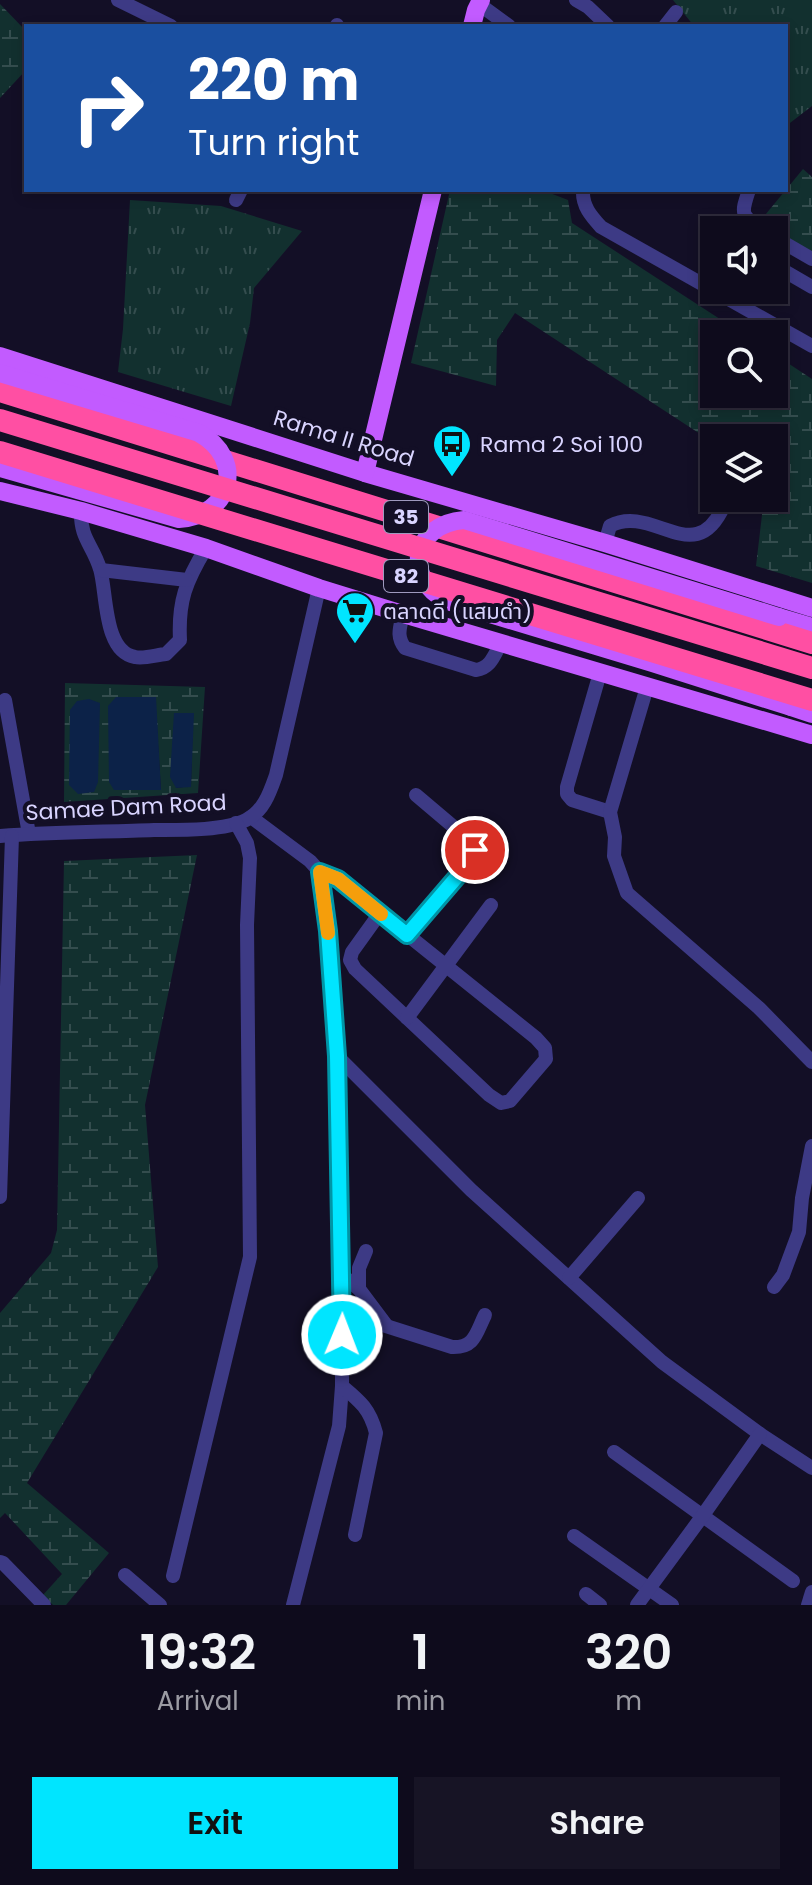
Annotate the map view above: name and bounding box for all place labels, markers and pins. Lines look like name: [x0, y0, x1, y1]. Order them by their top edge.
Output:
bus stop icon: Rama 2 Soi 100: [431, 423, 473, 478]
place label: Rama 2 Soi 100: [480, 429, 643, 460]
supermarket icon: ตลาดดี (แสมดำ): [334, 590, 376, 645]
place label: ตลาดดี (แสมดำ): [383, 596, 532, 627]
pin: [441, 816, 509, 884]

